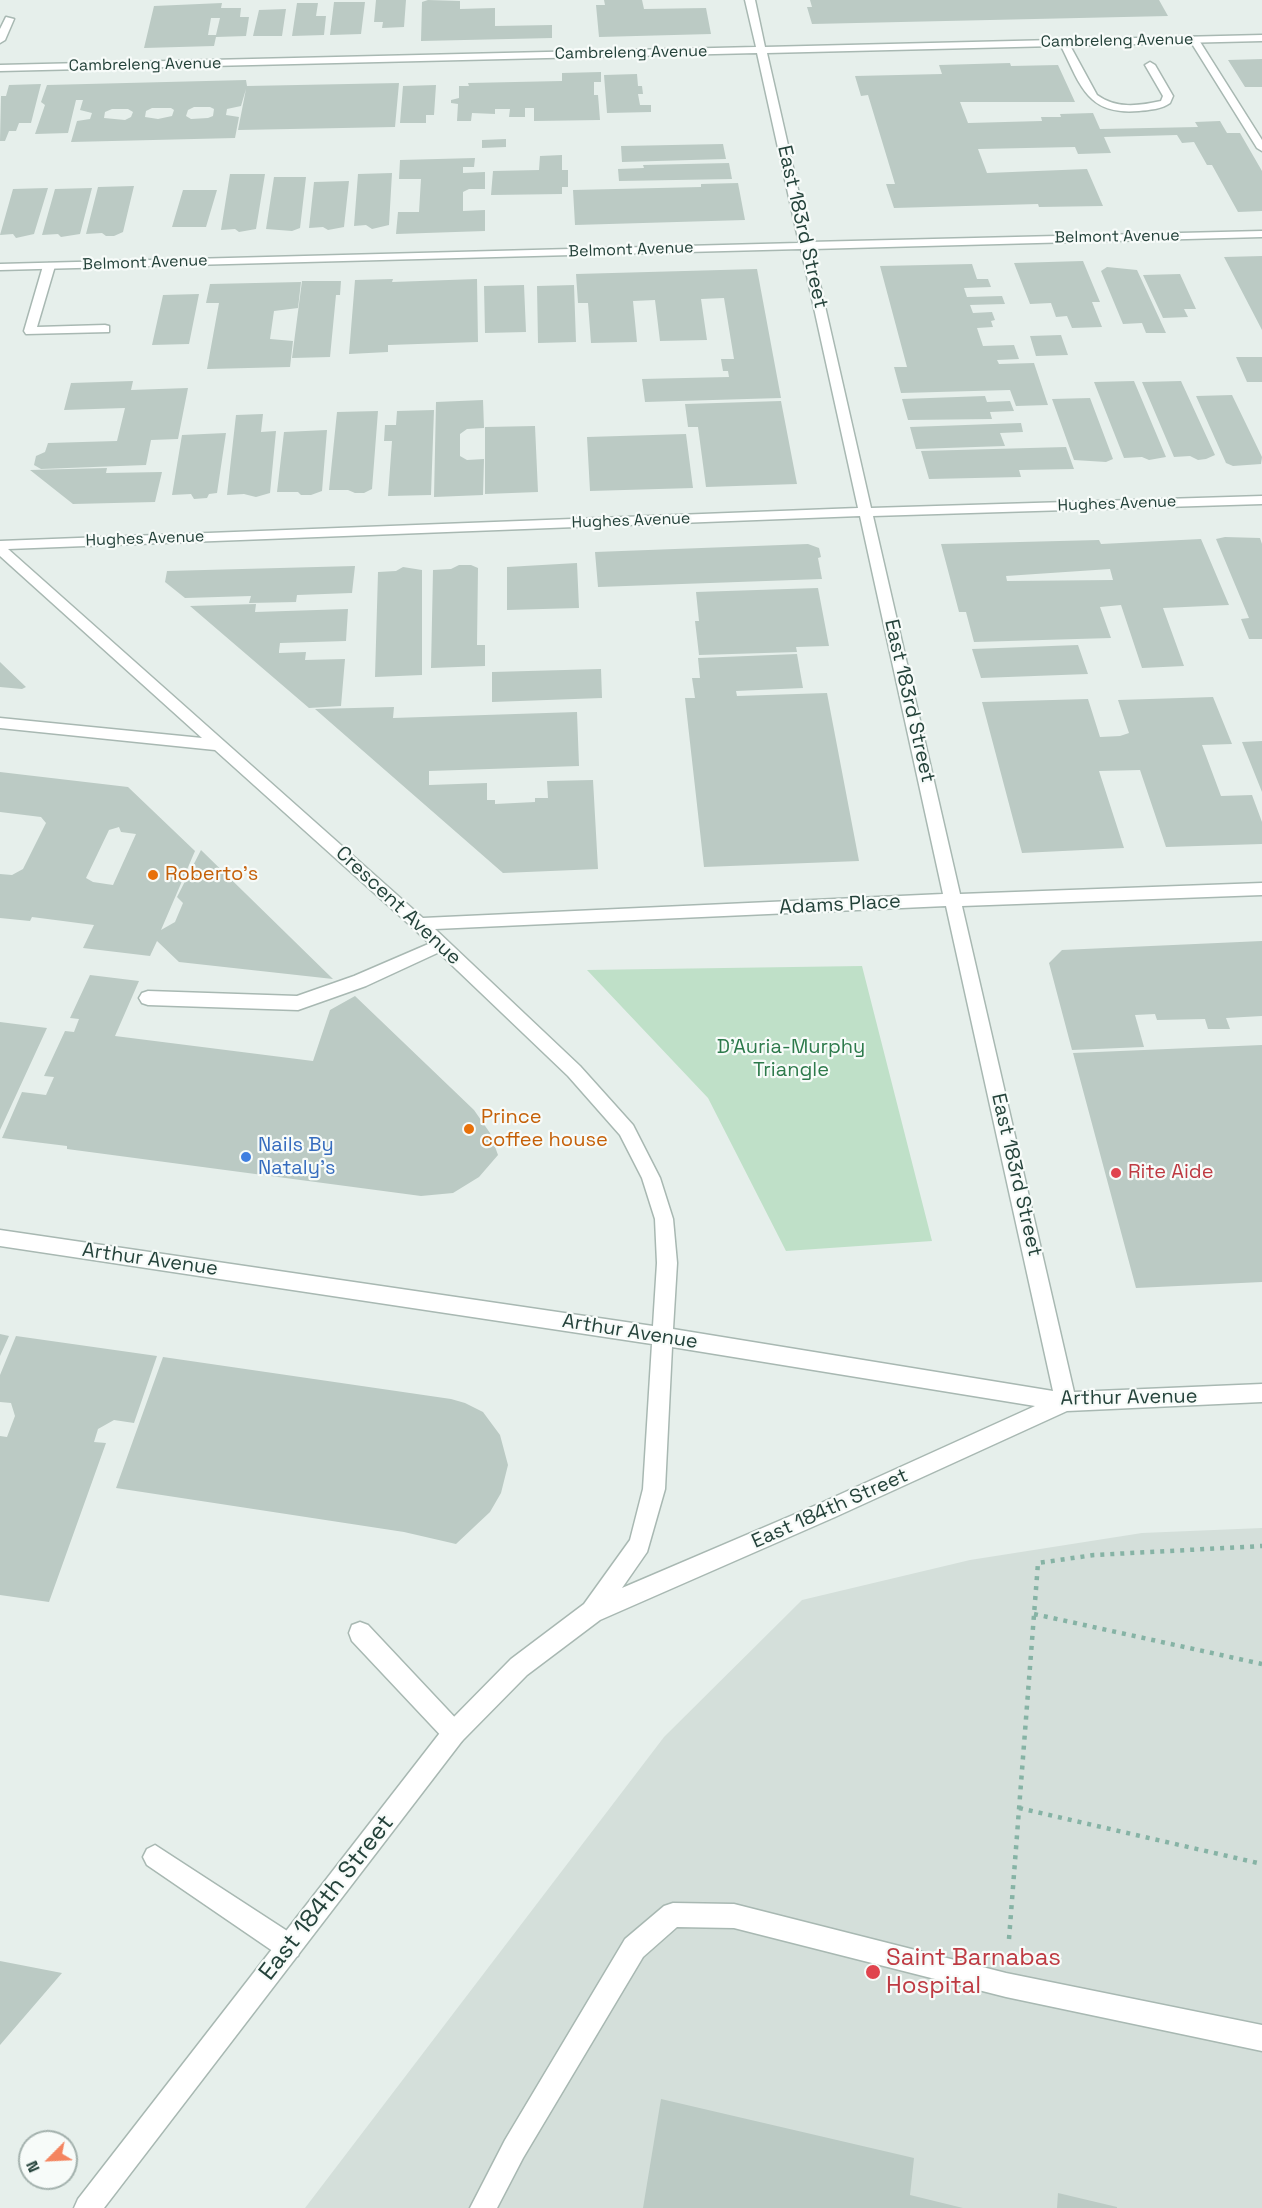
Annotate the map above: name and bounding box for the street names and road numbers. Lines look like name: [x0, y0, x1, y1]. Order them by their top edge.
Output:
street label: Cambreleng Avenue: [1040, 30, 1194, 52]
street label: Cambreleng Avenue: [554, 42, 708, 64]
street label: Cambreleng Avenue: [68, 54, 222, 76]
street label: East 183rd Street: [772, 143, 832, 311]
street label: Belmont Avenue: [1054, 226, 1180, 248]
street label: Belmont Avenue: [568, 238, 694, 262]
street label: Belmont Avenue: [82, 251, 208, 275]
street label: Hughes Avenue: [1057, 492, 1177, 516]
street label: Hughes Avenue: [571, 509, 691, 533]
street label: Hughes Avenue: [85, 527, 205, 551]
street label: East 183rd Street: [879, 617, 939, 785]
street label: Crescent Avenue: [330, 842, 466, 970]
street label: Adams Place: [779, 890, 901, 920]
street label: East 183rd Street: [986, 1091, 1046, 1259]
street label: Arthur Avenue: [80, 1239, 220, 1281]
street label: Arthur Avenue: [560, 1309, 700, 1355]
street label: Arthur Avenue: [1060, 1385, 1198, 1411]
street label: East 184th Street: [748, 1464, 912, 1554]
street label: East 184th Street: [253, 1810, 401, 1986]

